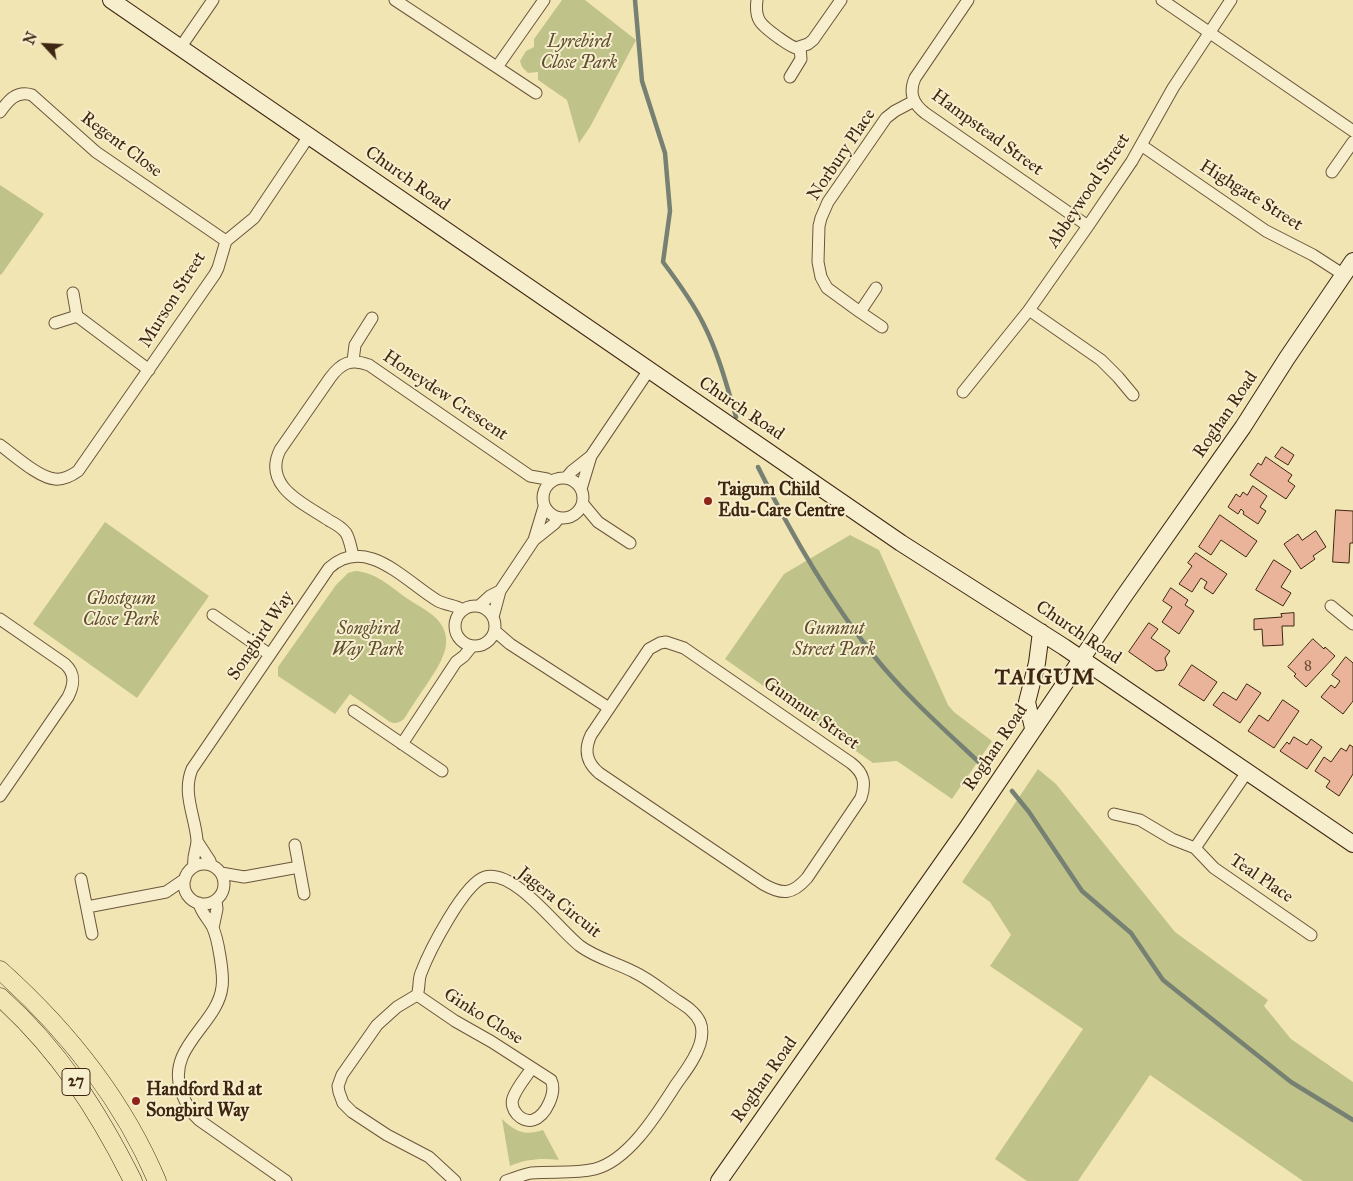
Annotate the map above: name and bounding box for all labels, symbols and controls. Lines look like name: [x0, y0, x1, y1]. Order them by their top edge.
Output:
north arrow: [20, 20, 70, 70]
text: N: [21, 29, 41, 47]
park label: Lyrebird Close Park: [541, 32, 617, 74]
street label: Hampstead Street: [927, 85, 1047, 181]
street label: Norbury Place: [803, 105, 881, 205]
street label: Regent Close: [76, 107, 166, 183]
street label: Abbeywood Street: [1043, 130, 1135, 252]
street label: Church Road: [361, 142, 453, 216]
street label: Highgate Street: [1196, 156, 1306, 236]
street label: Murson Street: [135, 248, 211, 352]
street label: Honeydew Crescent: [378, 346, 512, 446]
street label: Roghan Road: [1189, 368, 1263, 462]
street label: Church Road: [694, 373, 788, 445]
place label: Taigum Child Edu-Care Centre: [718, 480, 845, 522]
marker: Taigum Child Edu-Care Centre: [702, 495, 714, 507]
street label: Songbird Way: [223, 587, 299, 685]
park label: Ghostgum Close Park: [83, 589, 159, 632]
street label: Church Road: [1031, 597, 1125, 669]
park label: Songbird Way Park: [332, 619, 404, 662]
park label: Gumnut Street Park: [792, 619, 876, 662]
house number: 8: [1304, 657, 1312, 675]
district label: TAIGUM: [994, 666, 1096, 692]
street label: Gumnut Street: [759, 673, 863, 755]
street label: Roghan Road: [959, 701, 1033, 795]
street label: Teal Place: [1225, 850, 1297, 908]
street label: Jagera Circuit: [513, 863, 605, 943]
street label: Ginko Close: [439, 984, 527, 1050]
street label: Roghan Road: [728, 1033, 802, 1127]
road number: 27: [62, 1068, 90, 1096]
place label: Handford Rd at Songbird Way: [146, 1080, 262, 1122]
marker: Handford Rd at Songbird Way: [130, 1095, 142, 1107]

